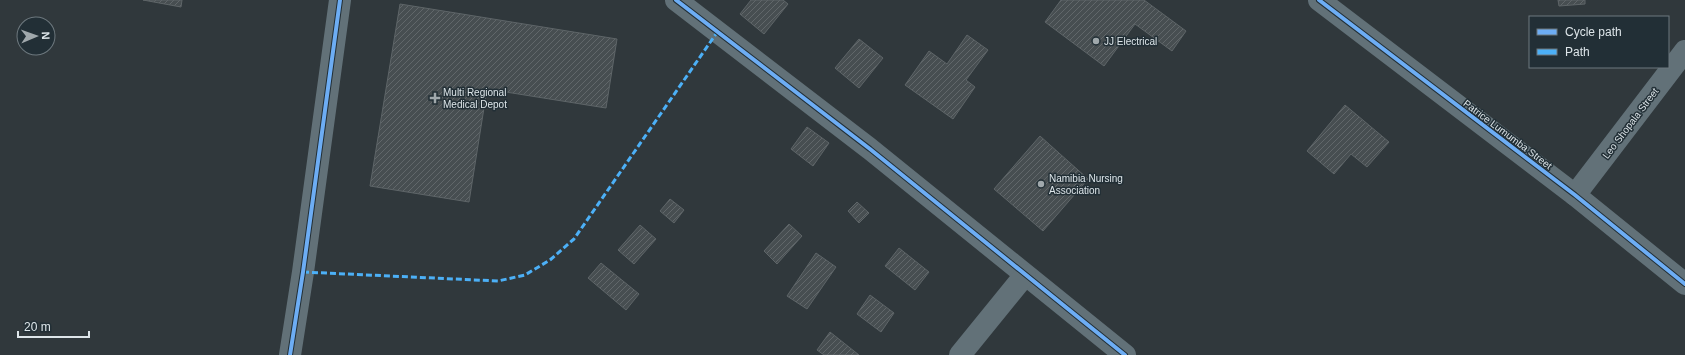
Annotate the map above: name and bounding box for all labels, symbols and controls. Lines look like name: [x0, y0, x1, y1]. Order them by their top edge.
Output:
north arrow: [16, 16, 56, 56]
legend: [1529, 16, 1669, 68]
text: Cycle path: [1565, 25, 1622, 39]
text: N: [40, 31, 52, 40]
marker: JJ Electrical: [1091, 36, 1101, 46]
place label: JJ Electrical: [1104, 36, 1157, 47]
text: Path: [1565, 45, 1590, 59]
street label: Leo Shopala Street: [1600, 86, 1661, 161]
place label: Multi Regional Medical Depot: [443, 87, 507, 110]
marker: Multi Regional Medical Depot: [430, 93, 440, 103]
street label: Patrice Lumumba Street: [1461, 98, 1554, 171]
place label: Namibia Nursing Association: [1049, 173, 1123, 196]
marker: Namibia Nursing Association: [1036, 179, 1046, 189]
scale bar: [18, 313, 89, 339]
text: 20 m: [24, 320, 51, 334]

